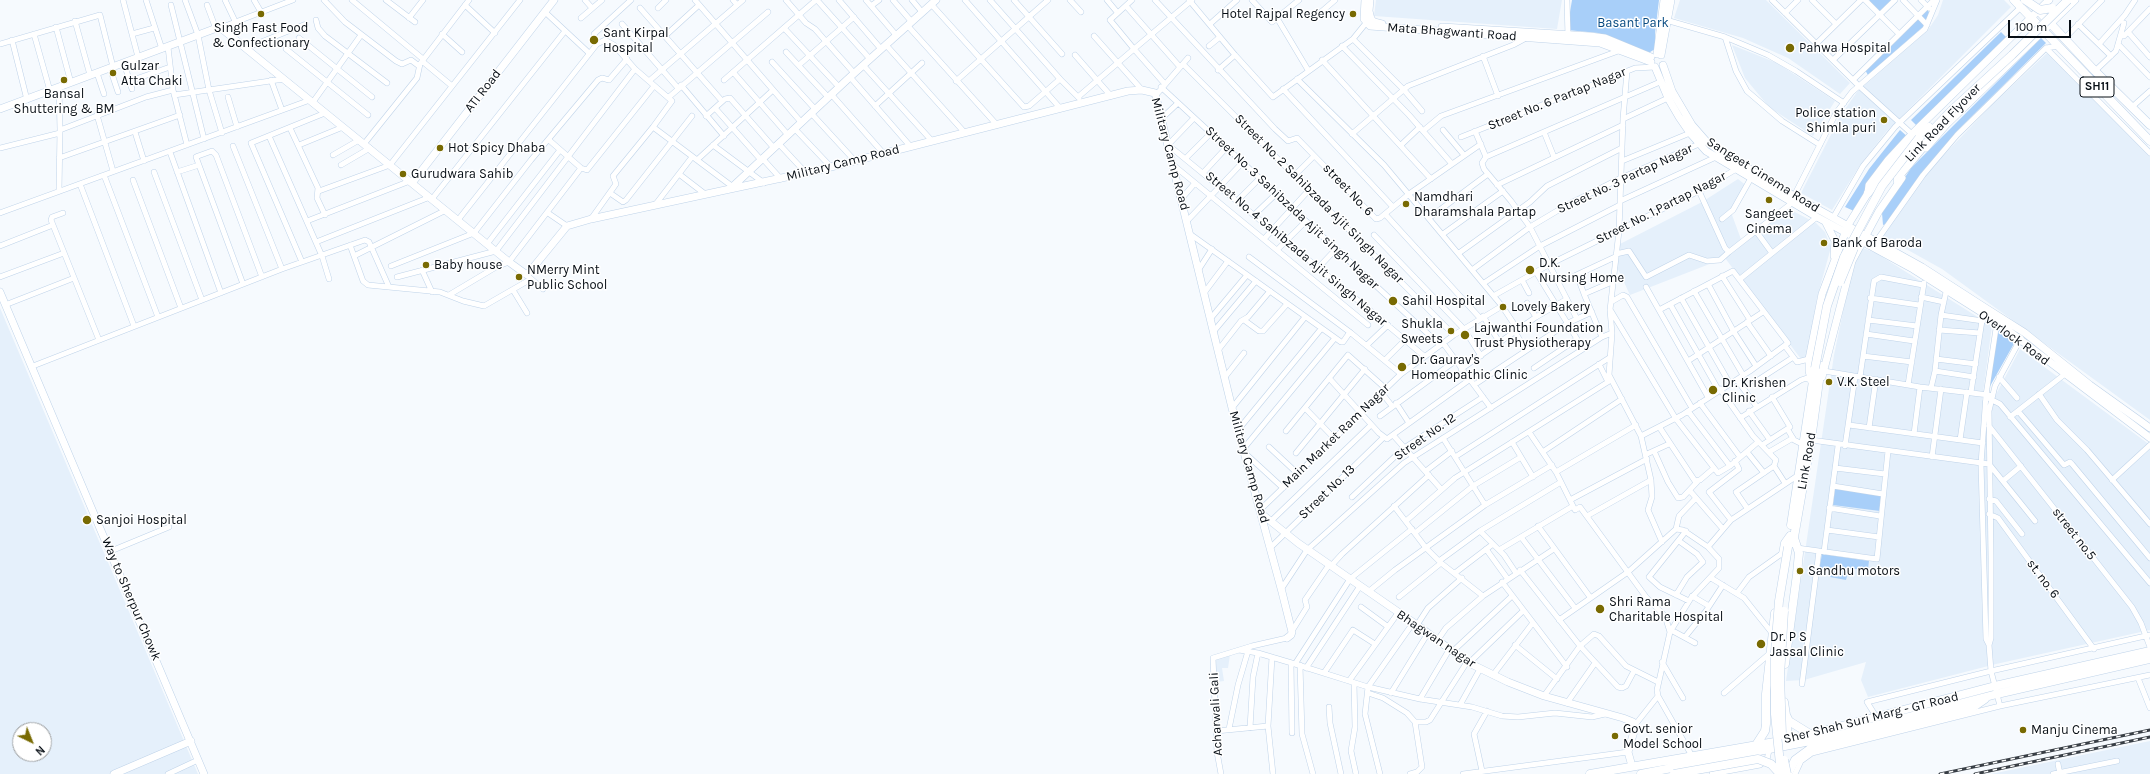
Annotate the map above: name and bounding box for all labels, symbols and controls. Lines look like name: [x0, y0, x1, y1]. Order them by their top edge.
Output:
place label: Hotel Rajpal Regency: [1221, 6, 1345, 22]
marker: Singh Fast Food & Confectionary: [256, 9, 266, 19]
marker: Hotel Rajpal Regency: [1348, 9, 1358, 19]
scale bar: [2010, 12, 2073, 38]
park label: Basant Park: [1597, 15, 1669, 31]
place label: Singh Fast Food & Confectionary: [212, 20, 310, 51]
street label: Mata Bhagwanti Road: [1387, 20, 1517, 44]
text: 100 m: [2015, 20, 2047, 34]
place label: Sant Kirpal Hospital: [603, 25, 669, 56]
marker: Sant Kirpal Hospital: [588, 34, 600, 46]
place label: Pahwa Hospital: [1799, 40, 1891, 56]
marker: Pahwa Hospital: [1784, 42, 1796, 54]
place label: Gulzar Atta Chaki: [121, 58, 183, 89]
street label: Street No. 6 Partap Nagar: [1486, 64, 1628, 134]
street label: ATI Road: [461, 66, 505, 116]
marker: Gulzar Atta Chaki: [108, 68, 118, 78]
marker: Bansal Shuttering & BM: [59, 75, 69, 85]
road number: SH11: [2080, 77, 2114, 97]
street label: Link Road Flyover: [1902, 81, 1984, 165]
place label: Bansal Shuttering & BM: [14, 86, 114, 117]
street label: Military Camp Road: [1147, 96, 1193, 212]
place label: Police station Shimla puri: [1795, 105, 1876, 136]
street label: Street No. 2 Sahibzada Ajit Singh Nagar: [1231, 111, 1407, 287]
marker: Police station Shimla puri: [1879, 115, 1889, 125]
street label: Street No. 3 Sahibzada Ajit singh Nagar: [1202, 123, 1382, 293]
street label: Sangeet Cinema Road: [1704, 134, 1822, 216]
place label: Hot Spicy Dhaba: [448, 140, 545, 156]
street label: Military Camp Road: [785, 141, 901, 185]
street label: Street No. 3 Partap Nagar: [1555, 141, 1695, 217]
marker: Hot Spicy Dhaba: [435, 143, 445, 153]
street label: street No. 6: [1319, 161, 1377, 219]
place label: Gurudwara Sahib: [411, 166, 513, 182]
street label: Street No. 4 Sahibzada Ajit Singh Nagar: [1202, 168, 1390, 330]
street label: Street No. 1,Partap Nagar: [1593, 168, 1729, 248]
marker: Gurudwara Sahib: [398, 169, 408, 179]
place label: Namdhari Dharamshala Partap: [1414, 189, 1536, 220]
marker: Sangeet Cinema: [1764, 195, 1774, 205]
marker: Namdhari Dharamshala Partap: [1401, 199, 1411, 209]
place label: Sangeet Cinema: [1745, 206, 1793, 237]
place label: Bank of Baroda: [1832, 235, 1922, 251]
marker: Bank of Baroda: [1819, 238, 1829, 248]
place label: D.K. Nursing Home: [1539, 255, 1624, 286]
place label: Baby house: [434, 257, 502, 273]
marker: Baby house: [421, 260, 431, 270]
place label: NMerry Mint Public School: [527, 262, 607, 293]
marker: D.K. Nursing Home: [1524, 264, 1536, 276]
marker: NMerry Mint Public School: [514, 272, 524, 282]
place label: Sahil Hospital: [1402, 293, 1485, 309]
marker: Sahil Hospital: [1387, 295, 1399, 307]
place label: Lovely Bakery: [1511, 299, 1590, 315]
marker: Lovely Bakery: [1498, 302, 1508, 312]
street label: Overlock Road: [1975, 307, 2053, 369]
place label: Shukla Sweets: [1401, 316, 1443, 347]
place label: Lajwanthi Foundation Trust Physiotherapy: [1474, 320, 1603, 351]
marker: Shukla Sweets: [1446, 326, 1456, 336]
marker: Lajwanthi Foundation Trust Physiotherapy: [1459, 329, 1471, 341]
place label: Dr. Gaurav's Homeopathic Clinic: [1411, 352, 1528, 383]
marker: Dr. Gaurav's Homeopathic Clinic: [1396, 361, 1408, 373]
place label: V.K. Steel: [1837, 374, 1890, 390]
place label: Dr. Krishen Clinic: [1722, 375, 1786, 406]
marker: V.K. Steel: [1824, 377, 1834, 387]
street label: Main Market Ram Nagar: [1279, 381, 1393, 491]
marker: Dr. Krishen Clinic: [1707, 384, 1719, 396]
street label: Military Camp Road: [1225, 409, 1273, 525]
street label: Street No. 12: [1391, 410, 1459, 464]
street label: Link Road: [1794, 431, 1820, 491]
street label: Street No. 13: [1296, 461, 1358, 523]
street label: street no.5: [2049, 505, 2099, 563]
place label: Sanjoi Hospital: [96, 512, 187, 528]
marker: Sanjoi Hospital: [81, 514, 93, 526]
street label: Way to Sherpur Chowk: [98, 535, 164, 663]
street label: st. no. 6: [2023, 556, 2063, 602]
place label: Sandhu motors: [1808, 563, 1900, 579]
marker: Sandhu motors: [1795, 566, 1805, 576]
place label: Shri Rama Charitable Hospital: [1609, 594, 1723, 625]
marker: Shri Rama Charitable Hospital: [1594, 603, 1606, 615]
street label: Bhagwan nagar: [1393, 607, 1479, 671]
place label: Dr. P S Jassal Clinic: [1770, 629, 1844, 660]
marker: Dr. P S Jassal Clinic: [1755, 638, 1767, 650]
street label: Acharwali Gali: [1206, 672, 1226, 756]
street label: Sher Shah Suri Marg - GT Road: [1782, 689, 1960, 747]
place label: Govt. senior Model School: [1623, 721, 1702, 752]
north arrow: [12, 722, 52, 762]
place label: Manju Cinema: [2031, 722, 2118, 738]
marker: Manju Cinema: [2018, 725, 2028, 735]
marker: Govt. senior Model School: [1610, 731, 1620, 741]
text: N: [33, 743, 47, 758]

